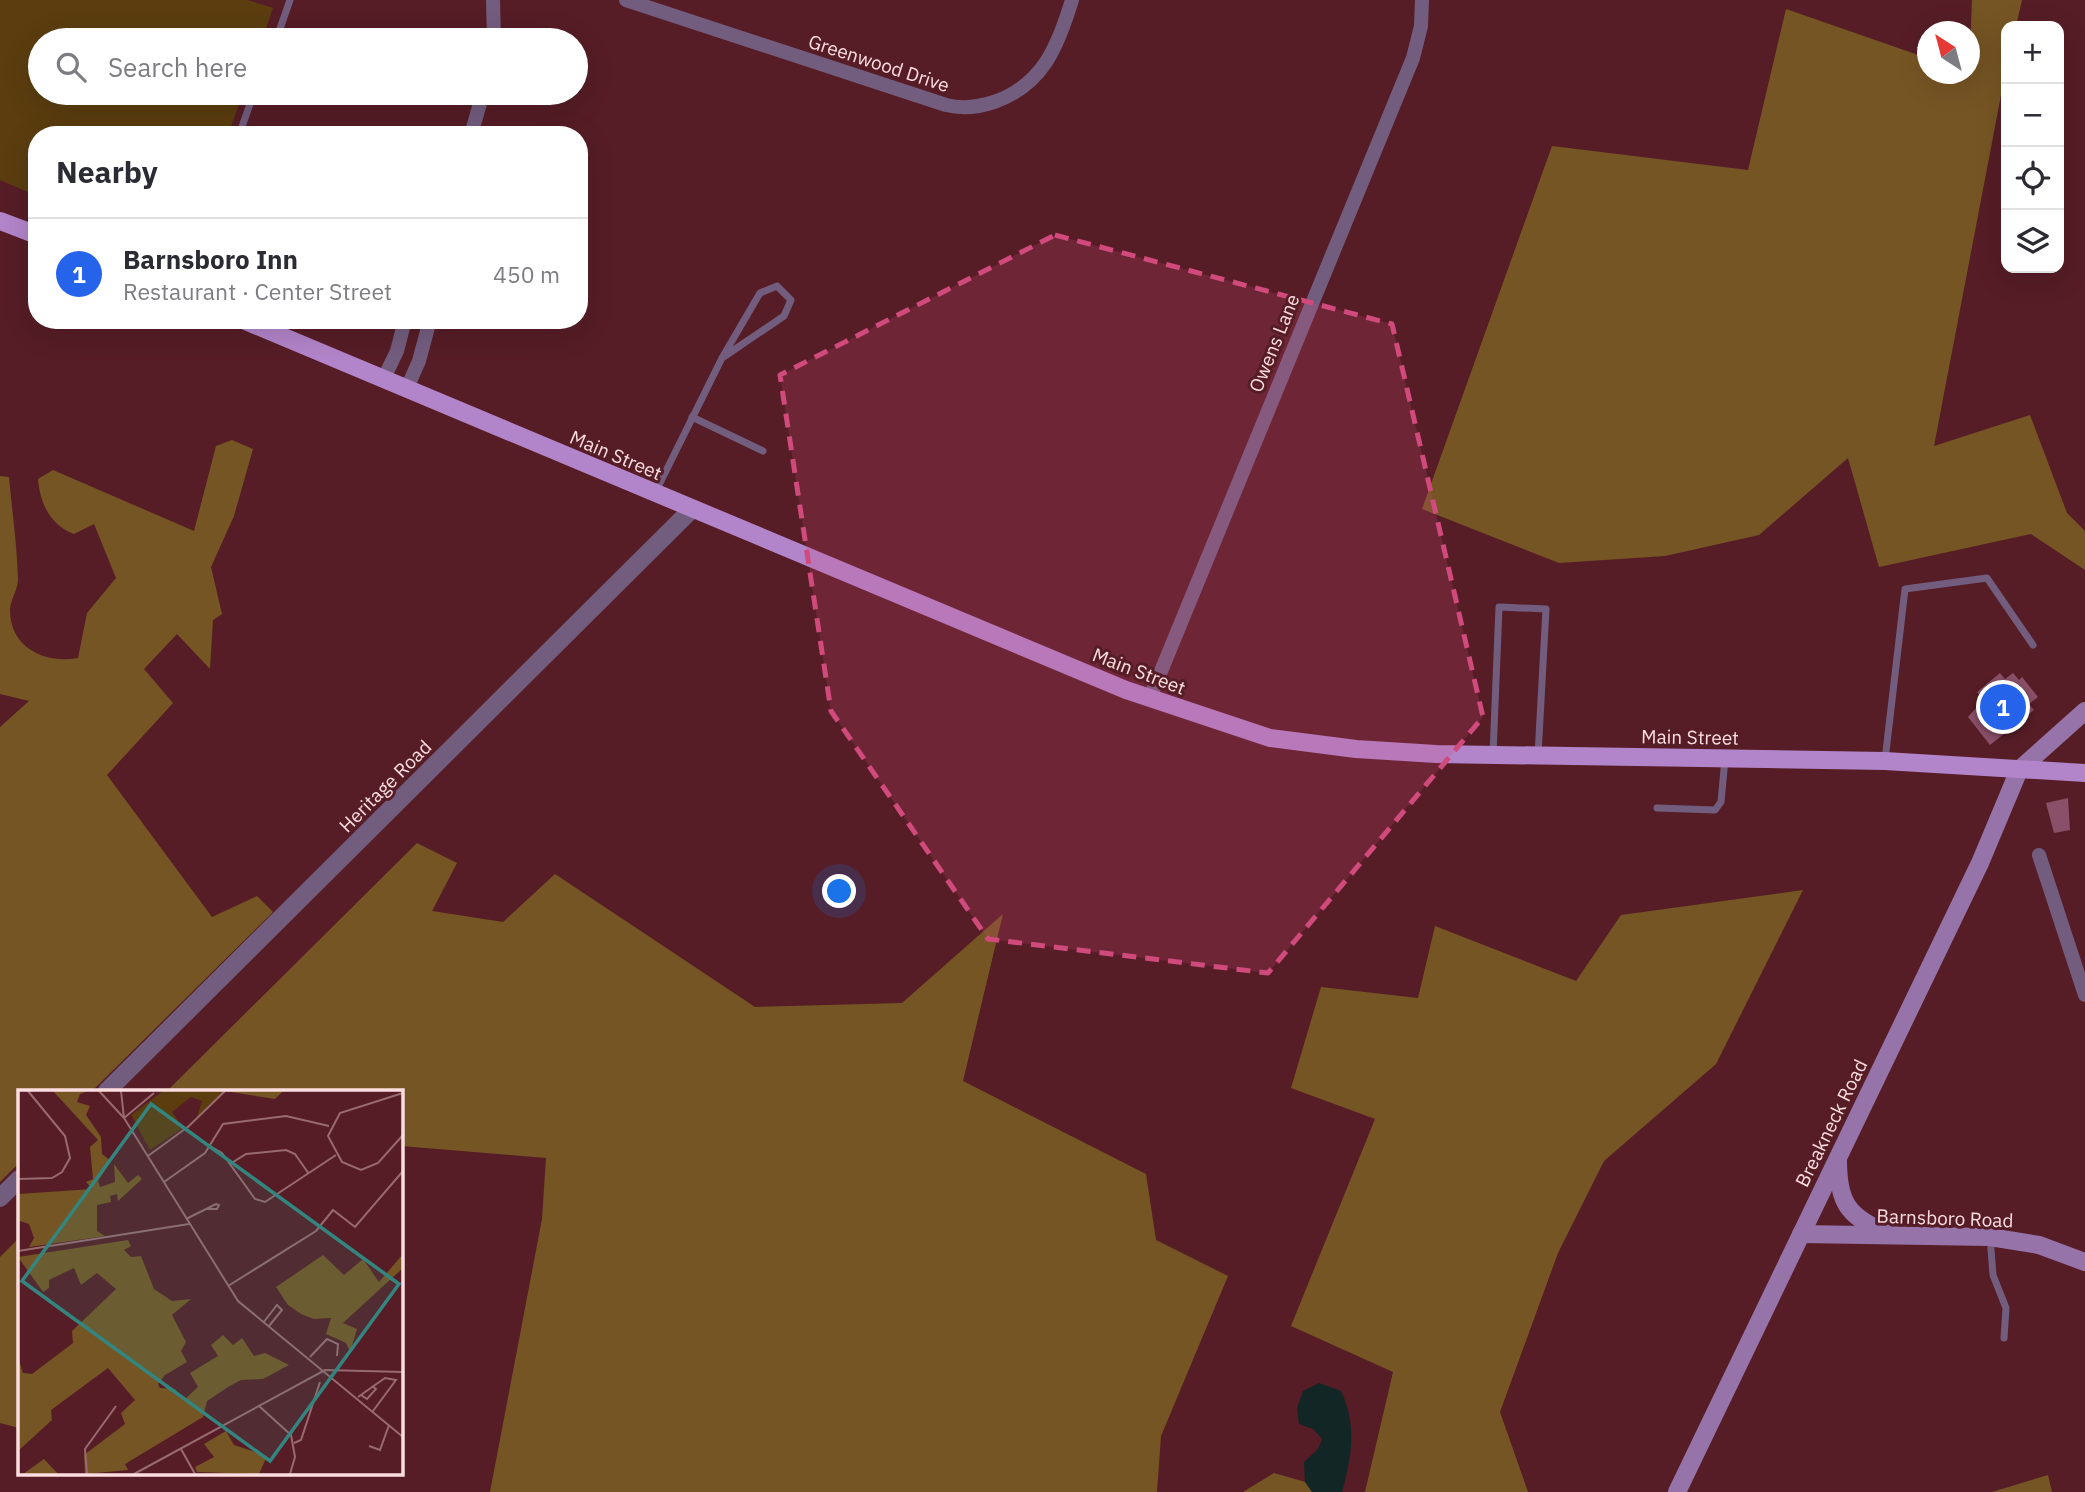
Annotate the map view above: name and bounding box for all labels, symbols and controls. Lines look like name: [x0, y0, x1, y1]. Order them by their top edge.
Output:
north arrow: [1917, 21, 1980, 84]
map controls: [2001, 21, 2064, 273]
button: +: [2001, 21, 2064, 84]
search box: [28, 28, 588, 105]
street label: Greenwood Drive: [805, 29, 953, 97]
icon: search: [52, 48, 90, 86]
text: Search here: [108, 50, 247, 84]
button: −: [2001, 84, 2064, 147]
button: locate: [2001, 147, 2064, 210]
text: Nearby: [56, 152, 158, 191]
button: layers: [2001, 210, 2064, 273]
text: Barnsboro Inn: [123, 242, 298, 276]
text: 1: [72, 259, 86, 289]
text: 450 m: [493, 259, 560, 289]
text: Restaurant · Center Street: [123, 276, 392, 306]
street label: Owens Lane: [1243, 290, 1305, 396]
street label: Main Street: [566, 425, 666, 485]
street label: Main Street: [1089, 642, 1189, 700]
pin: 1: [1980, 681, 2026, 733]
street label: Main Street: [1641, 724, 1739, 750]
street label: Heritage Road: [334, 735, 436, 837]
your location: [822, 874, 856, 908]
street label: Breakneck Road: [1790, 1055, 1872, 1191]
inset map: [18, 1090, 402, 1474]
street label: Barnsboro Road: [1876, 1204, 2014, 1232]

